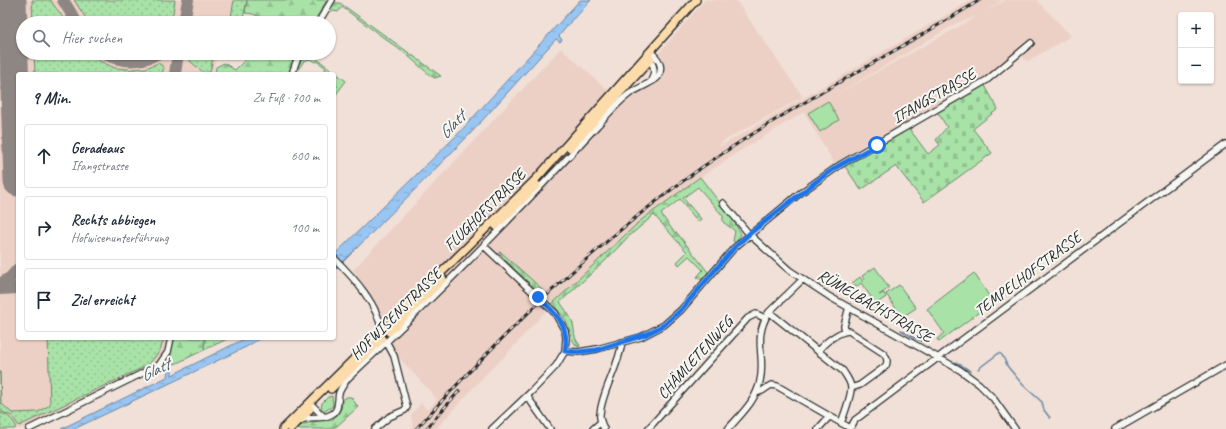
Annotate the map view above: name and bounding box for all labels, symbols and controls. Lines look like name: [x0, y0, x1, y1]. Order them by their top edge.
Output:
map controls: [1178, 12, 1214, 84]
button: +: [1178, 12, 1214, 48]
search box: [16, 16, 336, 60]
icon: search: [30, 27, 52, 49]
text: Hier suchen: [62, 29, 122, 48]
button: −: [1178, 48, 1214, 84]
street label: IFANGSTRASSE: [889, 63, 982, 128]
text: 9 Min.: [32, 88, 71, 109]
text: Zu Fuß · 700 m: [253, 90, 320, 106]
water label: Glatt: [434, 104, 473, 143]
route start: [868, 136, 886, 154]
text: Geradeaus: [71, 139, 124, 158]
icon: ahead: [33, 145, 55, 167]
text: 600 m: [291, 148, 319, 164]
text: Ifangstrasse: [71, 158, 128, 174]
street label: FLUGHOFSTRASSE: [440, 163, 532, 255]
text: Rechts abbiegen: [71, 211, 155, 230]
icon: right: [33, 217, 55, 239]
text: 100 m: [291, 220, 319, 236]
street label: TEMPELHOFSTRASSE: [971, 226, 1087, 321]
text: Hofwisenunterführung: [71, 230, 169, 246]
street label: HOFWISENSTRASSE: [346, 262, 448, 364]
street label: RÜMELBACHSTRASSE: [814, 265, 938, 348]
route end: [529, 288, 547, 306]
icon: arrive: [33, 289, 55, 311]
text: Ziel erreicht: [71, 291, 134, 310]
street label: CHÄMLETENWEG: [653, 311, 739, 403]
water label: Glatt: [137, 352, 177, 386]

